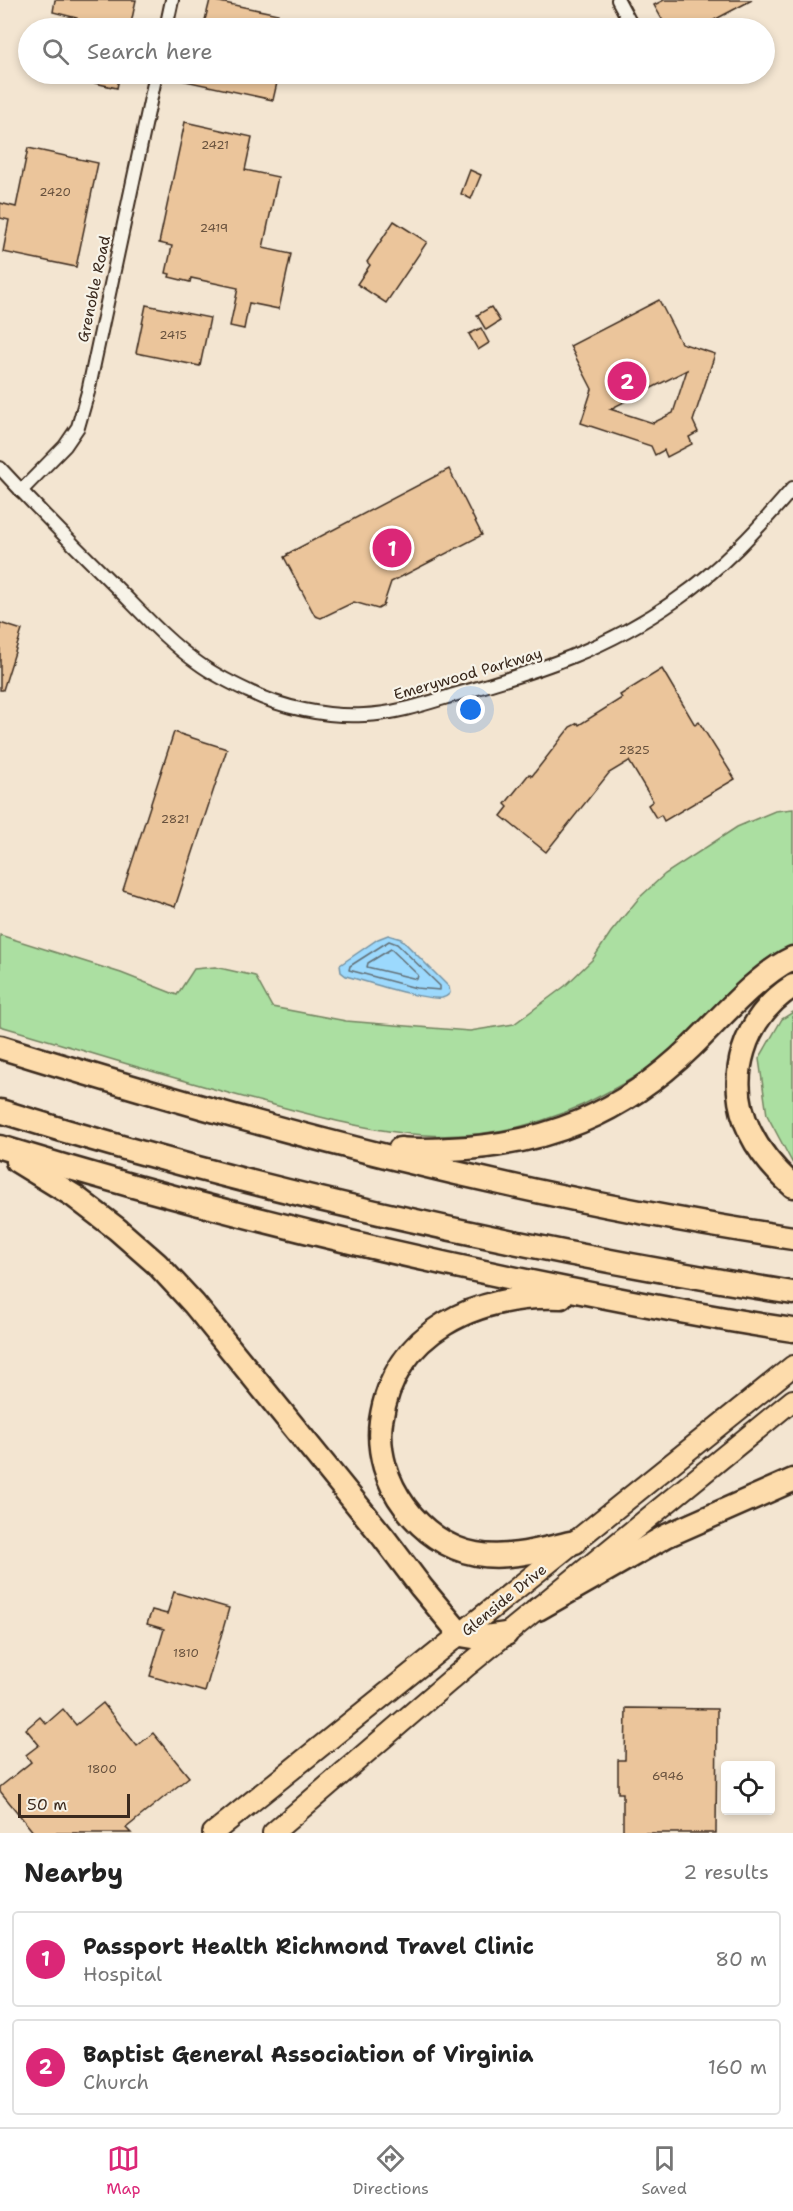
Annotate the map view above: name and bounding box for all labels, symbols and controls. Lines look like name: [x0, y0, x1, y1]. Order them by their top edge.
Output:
search box: [18, 18, 775, 84]
icon: search: [39, 35, 72, 68]
text: Search here: [87, 37, 213, 66]
house number: 2421: [201, 137, 229, 153]
house number: 2420: [39, 184, 71, 200]
house number: 2419: [200, 220, 228, 236]
street label: Grenoble Road: [73, 233, 115, 344]
house number: 2415: [159, 327, 187, 343]
pin: 2: [608, 358, 646, 404]
pin: 1: [372, 526, 412, 570]
street label: Emerywood Parkway: [391, 643, 545, 705]
your location: [456, 695, 485, 724]
house number: 2825: [618, 742, 650, 758]
house number: 2821: [161, 811, 189, 827]
street label: Glenside Drive: [457, 1559, 551, 1641]
house number: 1810: [173, 1645, 199, 1661]
house number: 1800: [87, 1761, 117, 1777]
map controls: [721, 1761, 775, 1815]
button: locate: [721, 1761, 775, 1815]
house number: 6946: [652, 1768, 684, 1784]
scale bar: [18, 1791, 130, 1818]
text: 50 m: [27, 1794, 67, 1815]
text: Nearby: [24, 1855, 123, 1890]
text: 2 results: [683, 1859, 769, 1885]
text: Passport Health Richmond Travel Clinic: [83, 1932, 534, 1961]
text: 1: [41, 1946, 50, 1972]
text: 80 m: [715, 1946, 767, 1972]
text: Hospital: [83, 1961, 162, 1987]
text: Baptist General Association of Virginia: [83, 2040, 533, 2069]
text: 2: [39, 2054, 53, 2080]
text: 160 m: [708, 2054, 767, 2080]
text: Church: [83, 2069, 149, 2095]
tab: Map: [106, 2142, 140, 2199]
tab: Directions: [353, 2142, 429, 2199]
tab: Saved: [641, 2142, 687, 2199]

